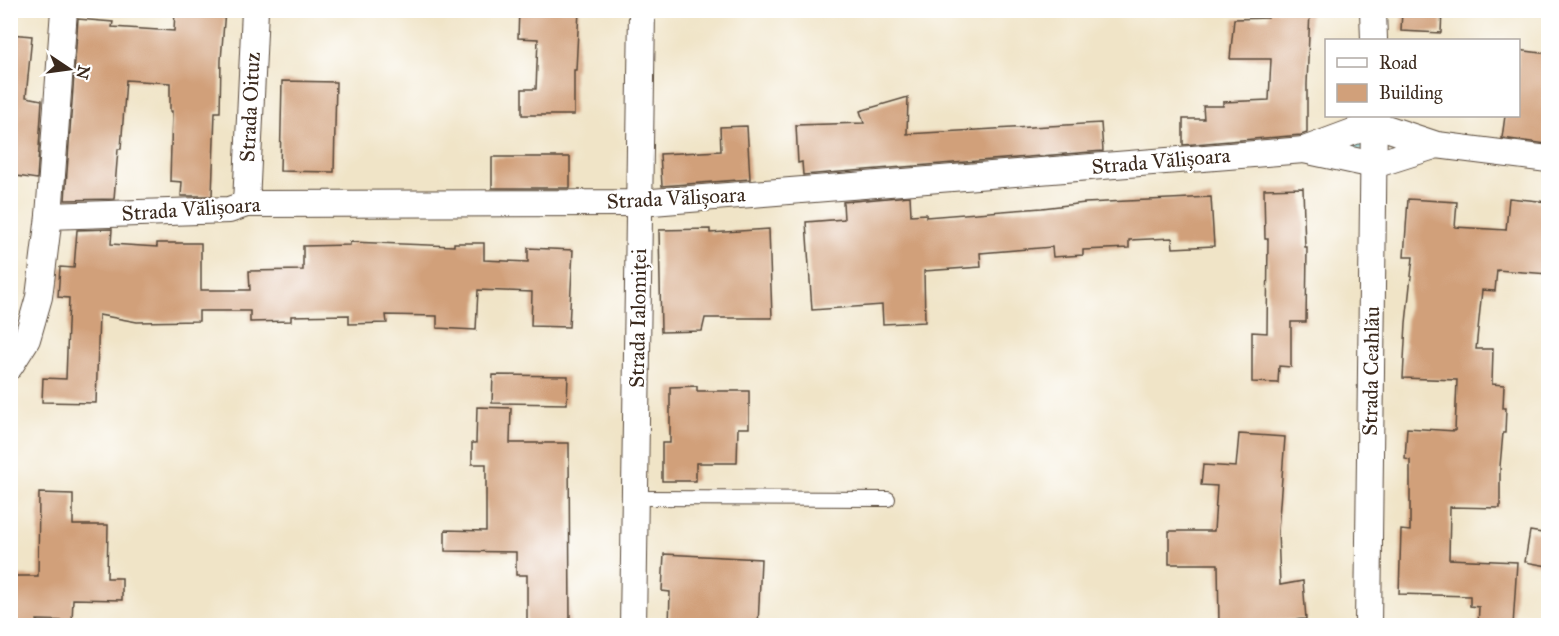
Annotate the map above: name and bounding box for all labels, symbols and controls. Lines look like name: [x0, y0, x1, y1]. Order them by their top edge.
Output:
north arrow: [39, 39, 99, 99]
legend: [1325, 39, 1520, 117]
street label: Strada Oituz: [234, 51, 266, 163]
text: Road: [1379, 52, 1417, 74]
text: N: [72, 64, 94, 81]
text: Building: [1379, 82, 1443, 105]
street label: Strada Vălișoara: [1091, 142, 1232, 180]
street label: Strada Vălișoara: [606, 181, 746, 215]
street label: Strada Vălișoara: [121, 191, 261, 227]
street label: Strada Ialomiței: [624, 248, 652, 388]
street label: Strada Ceahlău: [1357, 306, 1385, 436]

